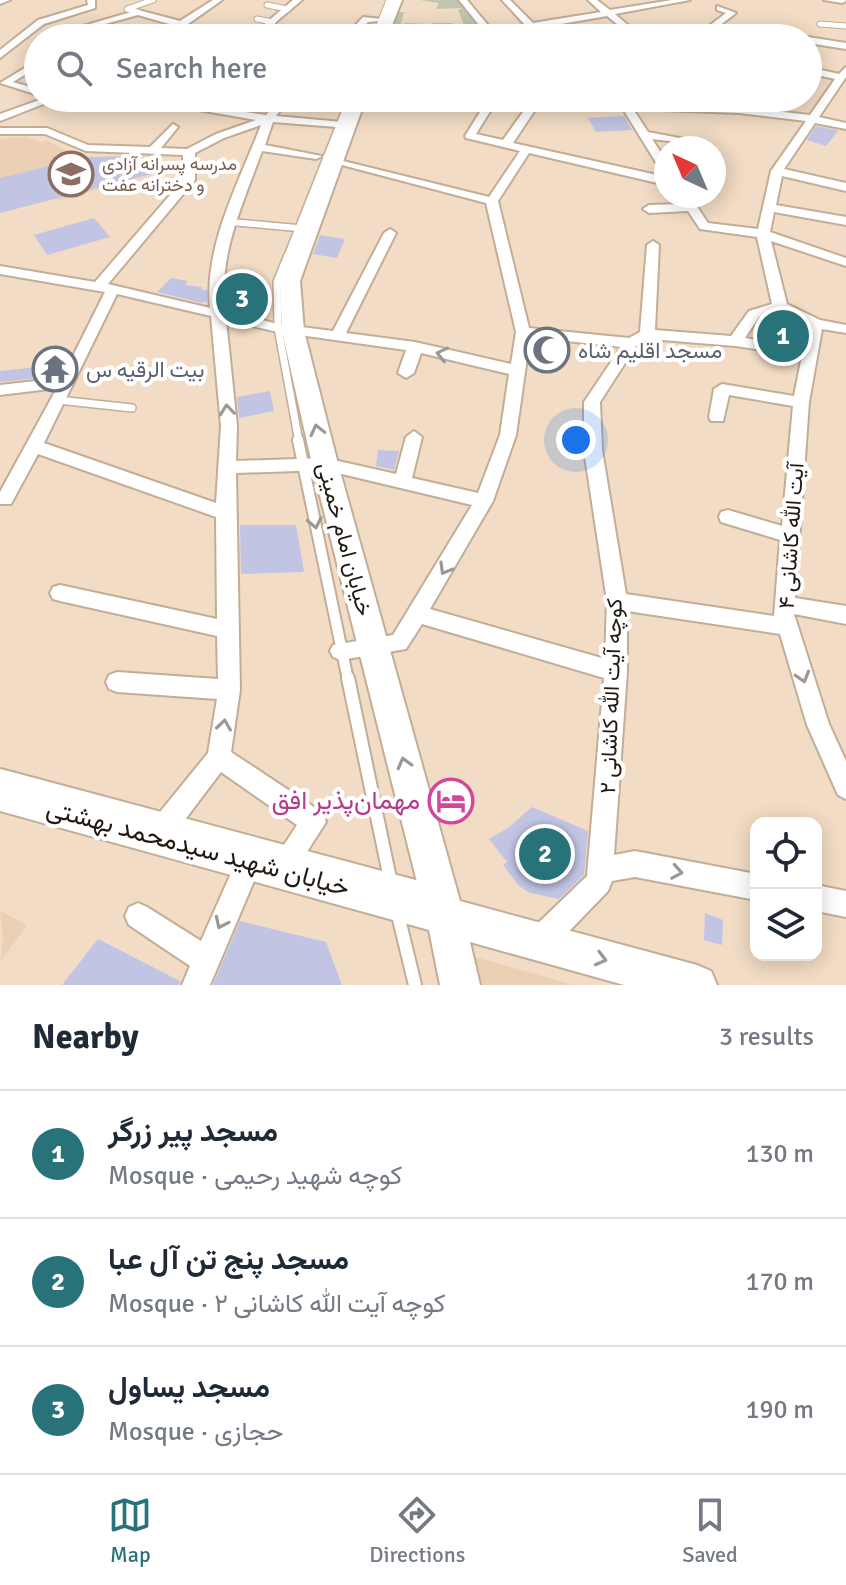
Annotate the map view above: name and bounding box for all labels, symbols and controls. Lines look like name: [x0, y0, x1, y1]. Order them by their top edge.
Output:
search box: [24, 24, 822, 112]
icon: search: [52, 46, 96, 90]
text: Search here: [116, 50, 267, 87]
north arrow: [654, 136, 726, 208]
school or university icon: مدرسه پسرانه آزادی و دخترانه عفت: [47, 150, 95, 198]
place label: مدرسه پسرانه آزادی و دخترانه عفت: [102, 153, 237, 196]
pin: 3: [216, 269, 268, 329]
pin: 1: [757, 306, 809, 366]
mosque icon: مسجد اقلیم شاه: [523, 326, 571, 374]
place label: مسجد اقلیم شاه: [578, 337, 722, 365]
temple icon: بیت الرقیه س: [31, 345, 79, 393]
one-way arrow: [435, 346, 449, 363]
place label: بیت الرقیه س: [86, 356, 204, 383]
one-way arrow: [219, 403, 236, 416]
your location: [556, 420, 596, 460]
one-way arrow: [309, 424, 326, 438]
street label: خیابان امام خمینی: [311, 459, 378, 619]
street label: آیت الله کاشانی ۴: [772, 460, 810, 610]
one-way arrow: [306, 515, 323, 529]
one-way arrow: [439, 560, 455, 575]
street label: کوچه آیت الله کاشانی ۲: [594, 597, 629, 794]
one-way arrow: [794, 669, 810, 683]
one-way arrow: [215, 718, 232, 732]
one-way arrow: [397, 757, 414, 770]
hotel icon: مهمان‌پذیر افق: [427, 777, 475, 825]
place label: مهمان‌پذیر افق: [271, 785, 420, 818]
street label: خیابان شهید سیدمحمد بهشتی: [43, 792, 353, 904]
map controls: [750, 817, 822, 961]
button: locate: [750, 817, 822, 889]
pin: 2: [519, 824, 571, 884]
one-way arrow: [670, 863, 684, 880]
button: layers: [750, 889, 822, 961]
one-way arrow: [215, 915, 231, 929]
one-way arrow: [594, 949, 608, 966]
text: Nearby: [32, 1016, 139, 1058]
text: 3 results: [719, 1021, 814, 1053]
text: مسجد پیر زرگر: [108, 1113, 278, 1150]
text: 1: [51, 1138, 65, 1170]
text: 130 m: [745, 1138, 814, 1170]
text: Mosque · کوچه شهید رحیمی: [108, 1160, 402, 1192]
text: مسجد پنج تن آل عبا: [108, 1241, 349, 1278]
text: 2: [51, 1266, 65, 1298]
text: 170 m: [745, 1266, 814, 1298]
text: Mosque · کوچه آیت الله کاشانی ۲: [108, 1288, 446, 1320]
text: مسجد یساول: [108, 1369, 270, 1406]
text: 3: [51, 1394, 65, 1426]
text: 190 m: [745, 1394, 814, 1426]
text: Mosque · حجازی: [108, 1416, 283, 1448]
tab: Map: [108, 1493, 152, 1568]
tab: Directions: [369, 1493, 465, 1568]
tab: Saved: [682, 1493, 738, 1568]

